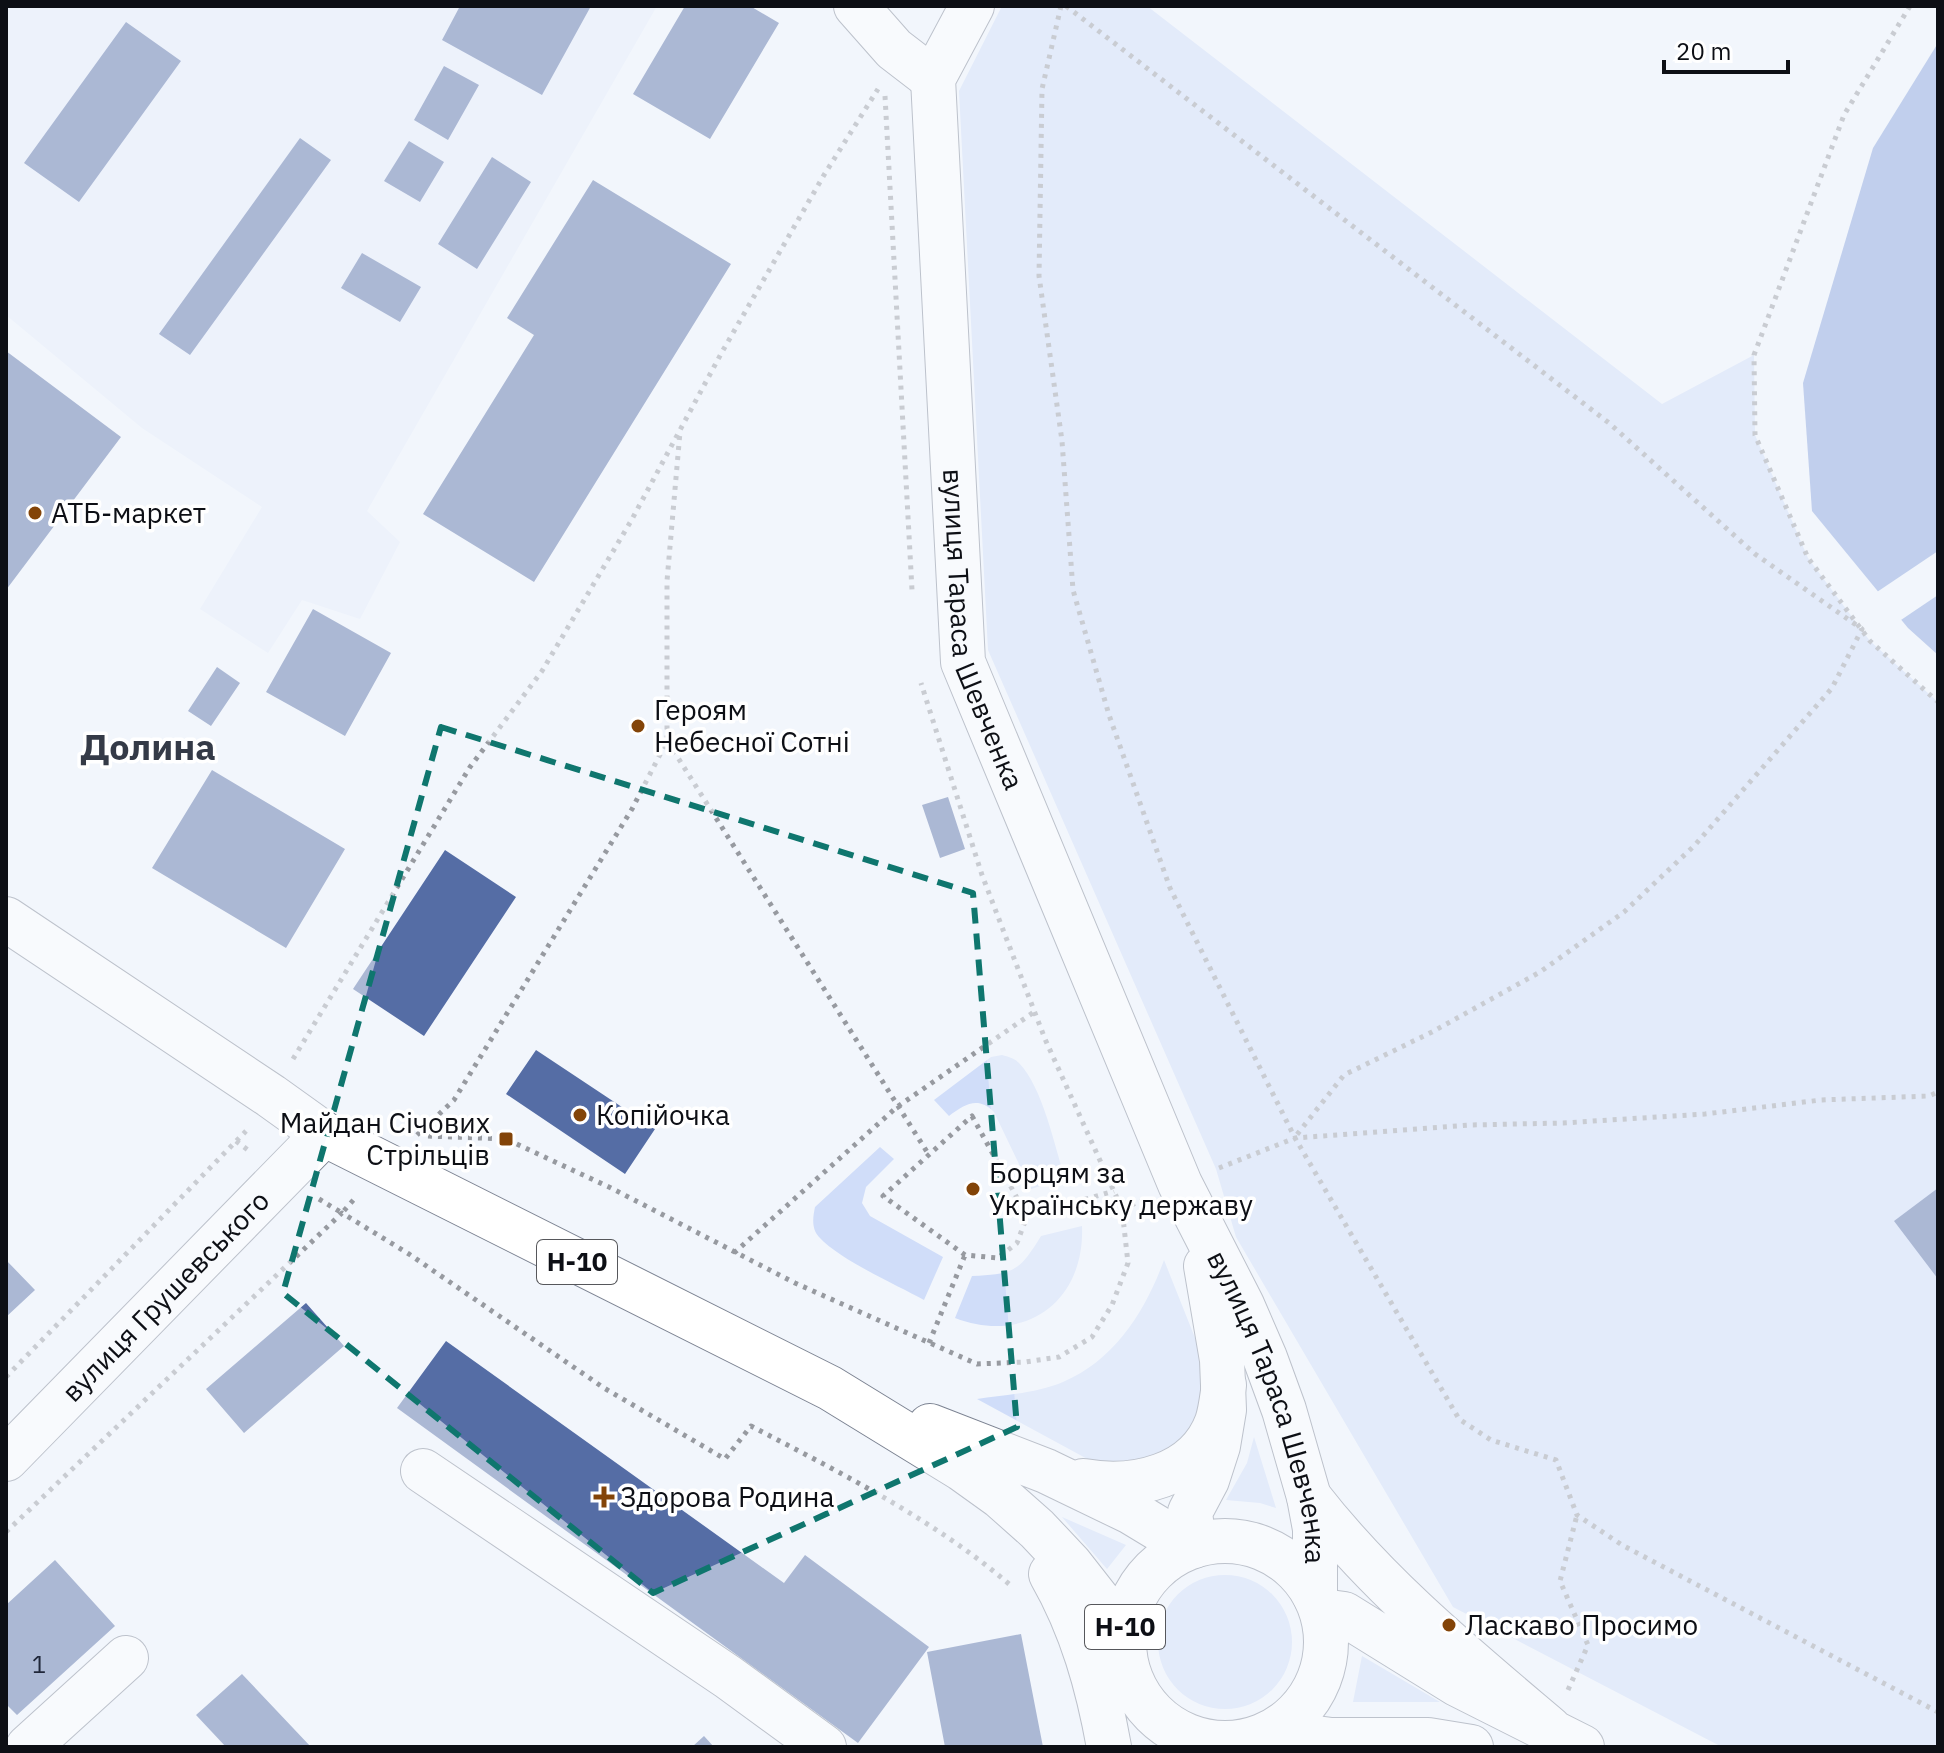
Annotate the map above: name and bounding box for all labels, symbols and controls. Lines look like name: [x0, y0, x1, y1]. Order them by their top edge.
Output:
scale bar: [1664, 24, 1788, 74]
text: 20 m: [1676, 35, 1731, 67]
street label: вулиця Тараса Шевченка: [935, 468, 1033, 795]
place label: АТБ-маркет: [51, 494, 206, 531]
marker: АТБ-маркет: [26, 504, 44, 522]
place label: Героям Небесної Сотні: [654, 691, 850, 760]
marker: Героям Небесної Сотні: [629, 717, 647, 735]
district label: Долина: [80, 723, 216, 770]
place label: Копійочка: [596, 1096, 730, 1133]
place label: Майдан Січових Стрільців: [280, 1104, 490, 1173]
marker: Копійочка: [571, 1106, 589, 1124]
marker: Майдан Січових Стрільців: [497, 1130, 515, 1148]
place label: Борцям за Українську державу: [989, 1154, 1253, 1223]
marker: Борцям за Українську державу: [964, 1180, 982, 1198]
street label: вулиця Грушевського: [53, 1182, 277, 1409]
road number: Н-10: [537, 1240, 617, 1284]
street label: вулиця Тараса Шевченка: [1199, 1244, 1335, 1564]
place label: Здорова Родина: [620, 1478, 835, 1515]
marker: Здорова Родина: [595, 1488, 613, 1506]
road number: Н-10: [1085, 1605, 1165, 1649]
place label: Ласкаво Просимо: [1465, 1606, 1698, 1643]
marker: Ласкаво Просимо: [1440, 1616, 1458, 1634]
house number: 1: [32, 1648, 46, 1680]

